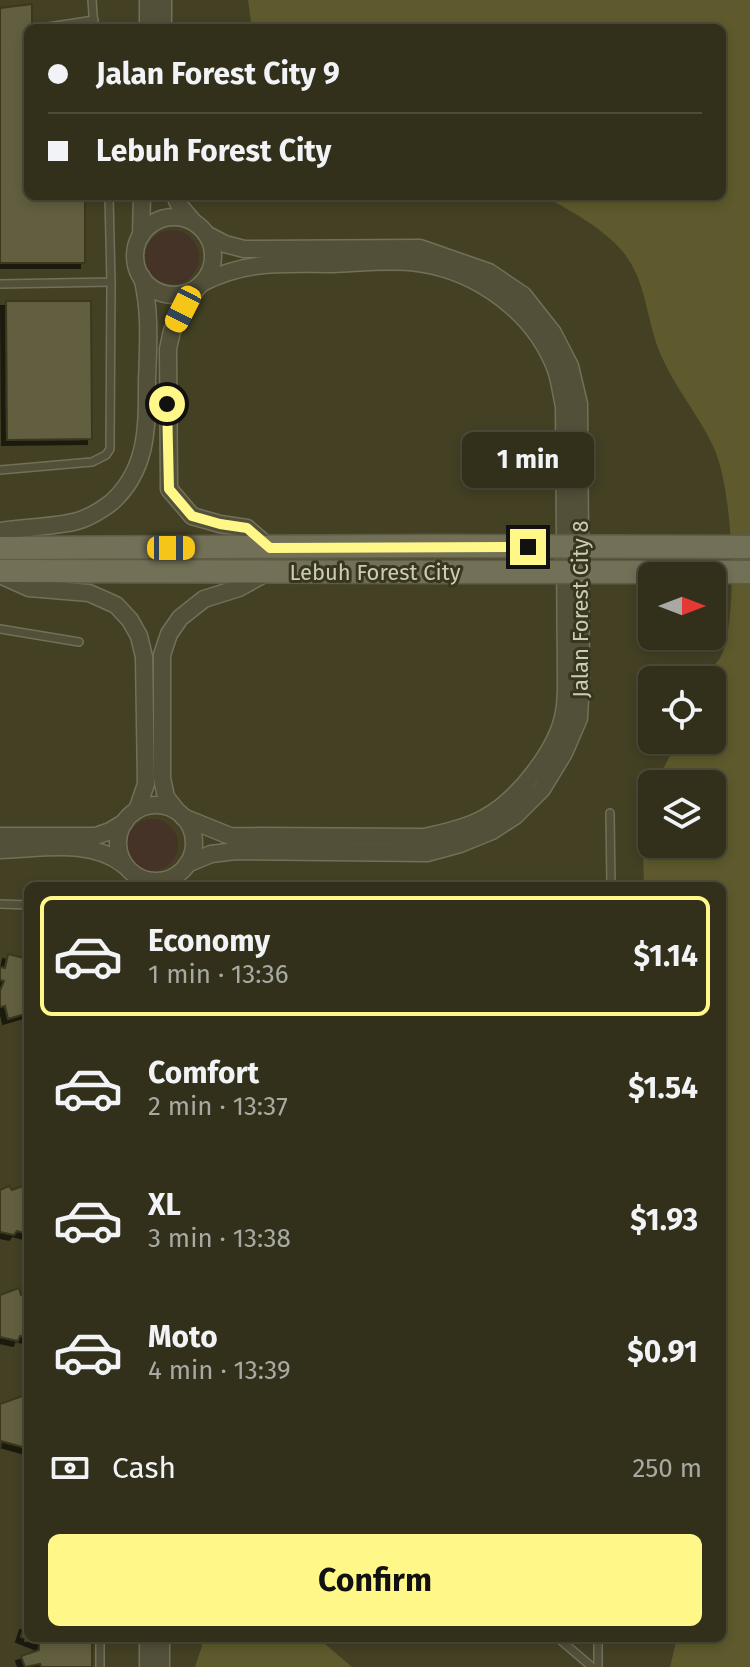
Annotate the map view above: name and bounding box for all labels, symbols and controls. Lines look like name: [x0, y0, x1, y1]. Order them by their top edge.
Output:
text: Jalan Forest City 9: [96, 56, 340, 92]
text: Lebuh Forest City: [96, 133, 331, 169]
car: [161, 282, 205, 336]
route start: [149, 386, 185, 422]
callout: 1 min: [462, 431, 594, 487]
text: 1 min: [497, 444, 559, 475]
street label: Jalan Forest City 8: [567, 520, 594, 698]
route end: [510, 529, 546, 565]
car: [147, 536, 195, 560]
street label: Lebuh Forest City: [290, 559, 461, 586]
north arrow: [638, 562, 726, 650]
map controls: [638, 562, 726, 858]
button: locate: [638, 666, 726, 754]
button: layers: [638, 770, 726, 858]
icon: car: [52, 920, 124, 992]
text: Economy: [148, 923, 270, 959]
text: $1.14: [634, 938, 698, 974]
text: 1 min · 13:36: [148, 959, 289, 990]
icon: car: [52, 1052, 124, 1124]
text: Comfort: [148, 1055, 259, 1091]
text: $1.54: [628, 1070, 698, 1106]
text: 2 min · 13:37: [148, 1091, 288, 1122]
icon: car: [52, 1184, 124, 1256]
text: XL: [148, 1187, 181, 1223]
text: $1.93: [630, 1202, 698, 1238]
text: 3 min · 13:38: [148, 1223, 291, 1254]
icon: car: [52, 1316, 124, 1388]
text: Moto: [148, 1319, 218, 1355]
text: $0.91: [627, 1334, 698, 1370]
text: 4 min · 13:39: [148, 1355, 291, 1386]
icon: cash: [48, 1446, 92, 1490]
text: Cash: [112, 1450, 176, 1486]
text: 250 m: [632, 1453, 702, 1484]
button: Confirm: [48, 1534, 702, 1626]

